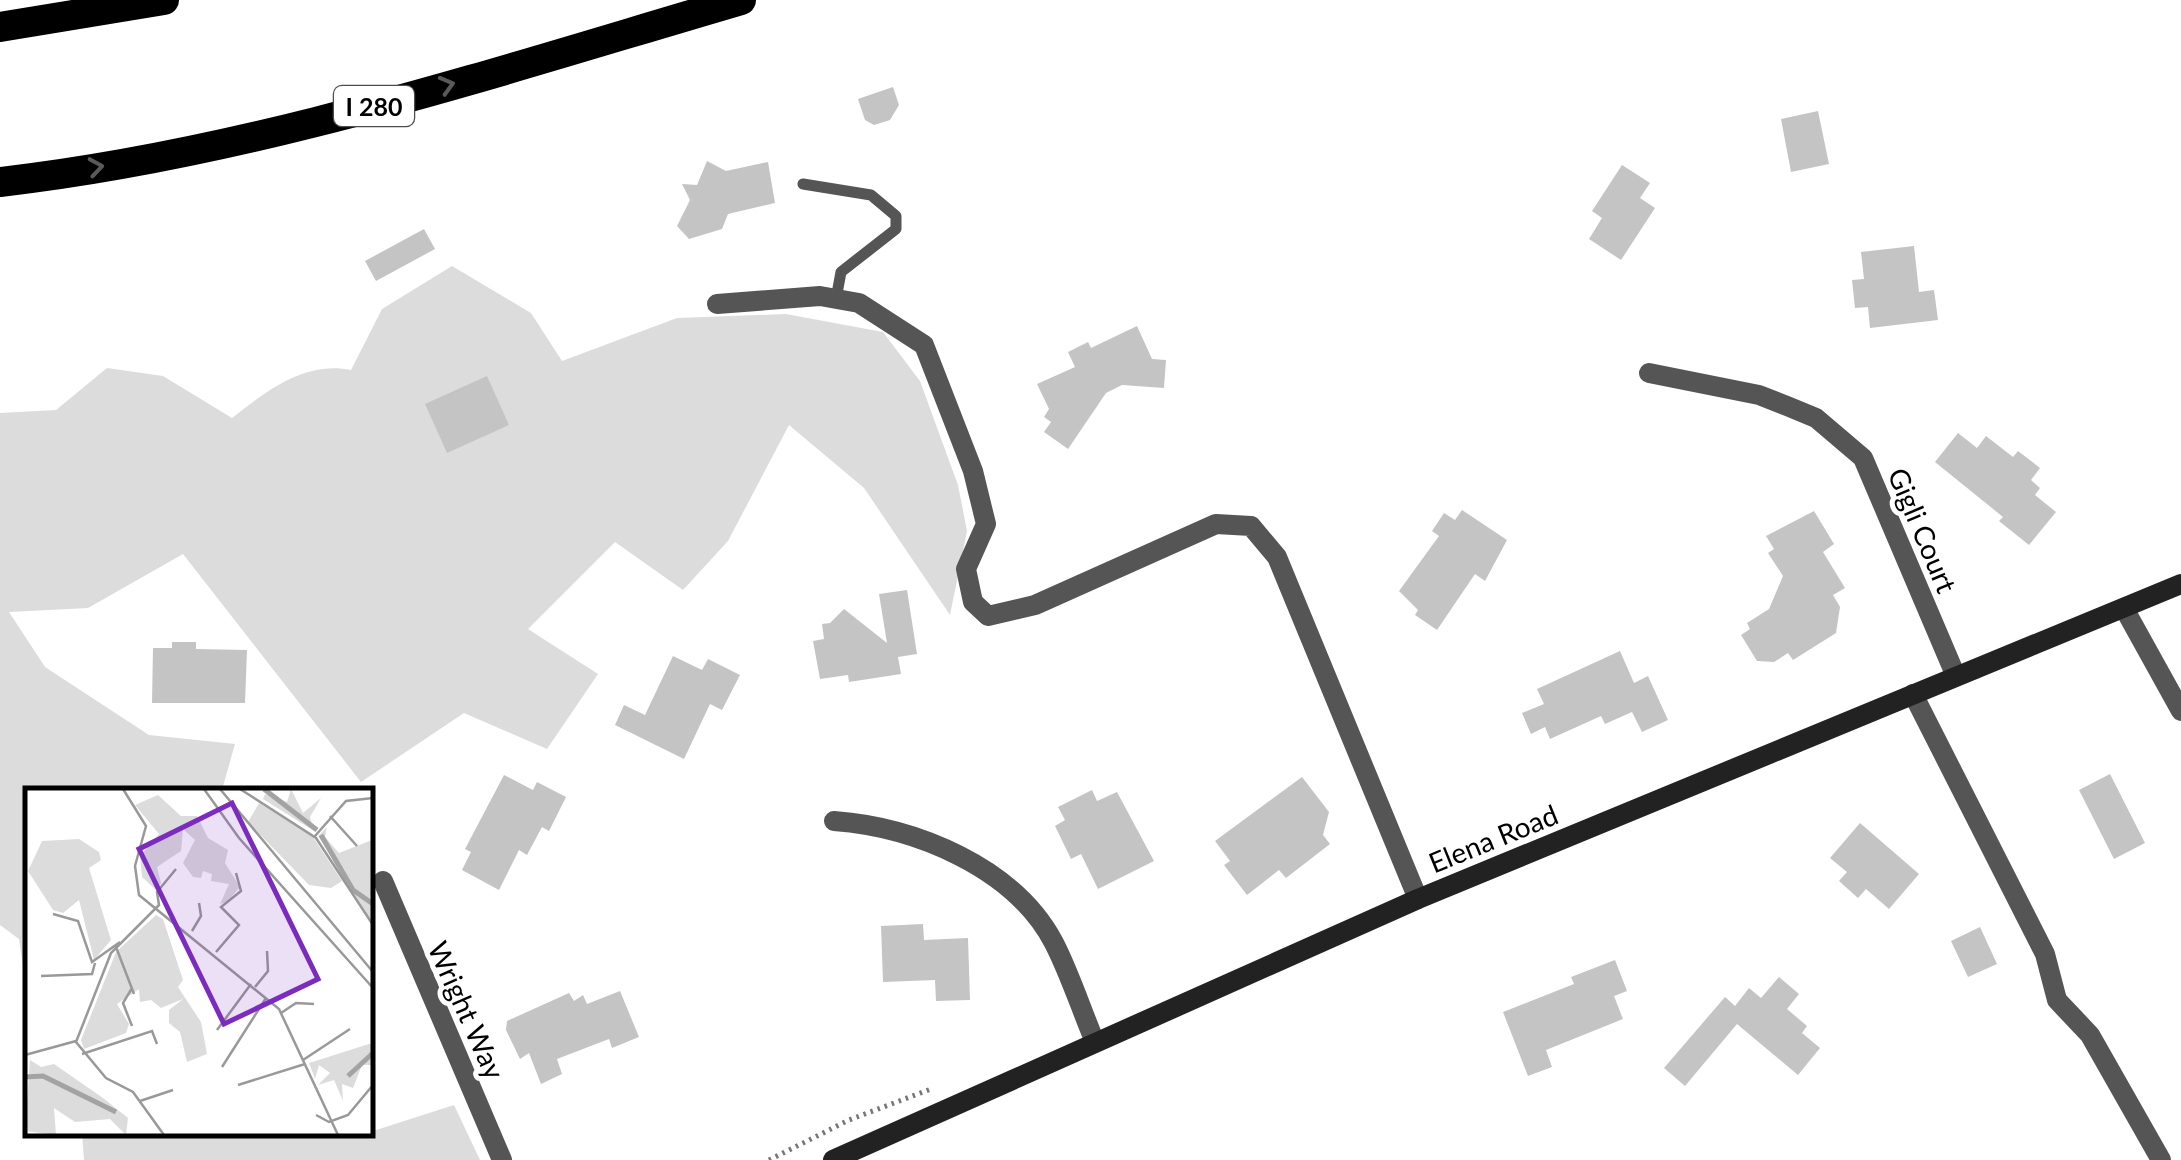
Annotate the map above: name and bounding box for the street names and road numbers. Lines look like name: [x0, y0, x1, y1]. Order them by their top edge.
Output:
road number: I 280: [334, 86, 414, 126]
street label: Gigli Court: [1882, 462, 1964, 598]
street label: Elena Road: [1423, 797, 1563, 879]
street label: Wright Way: [422, 936, 513, 1085]

